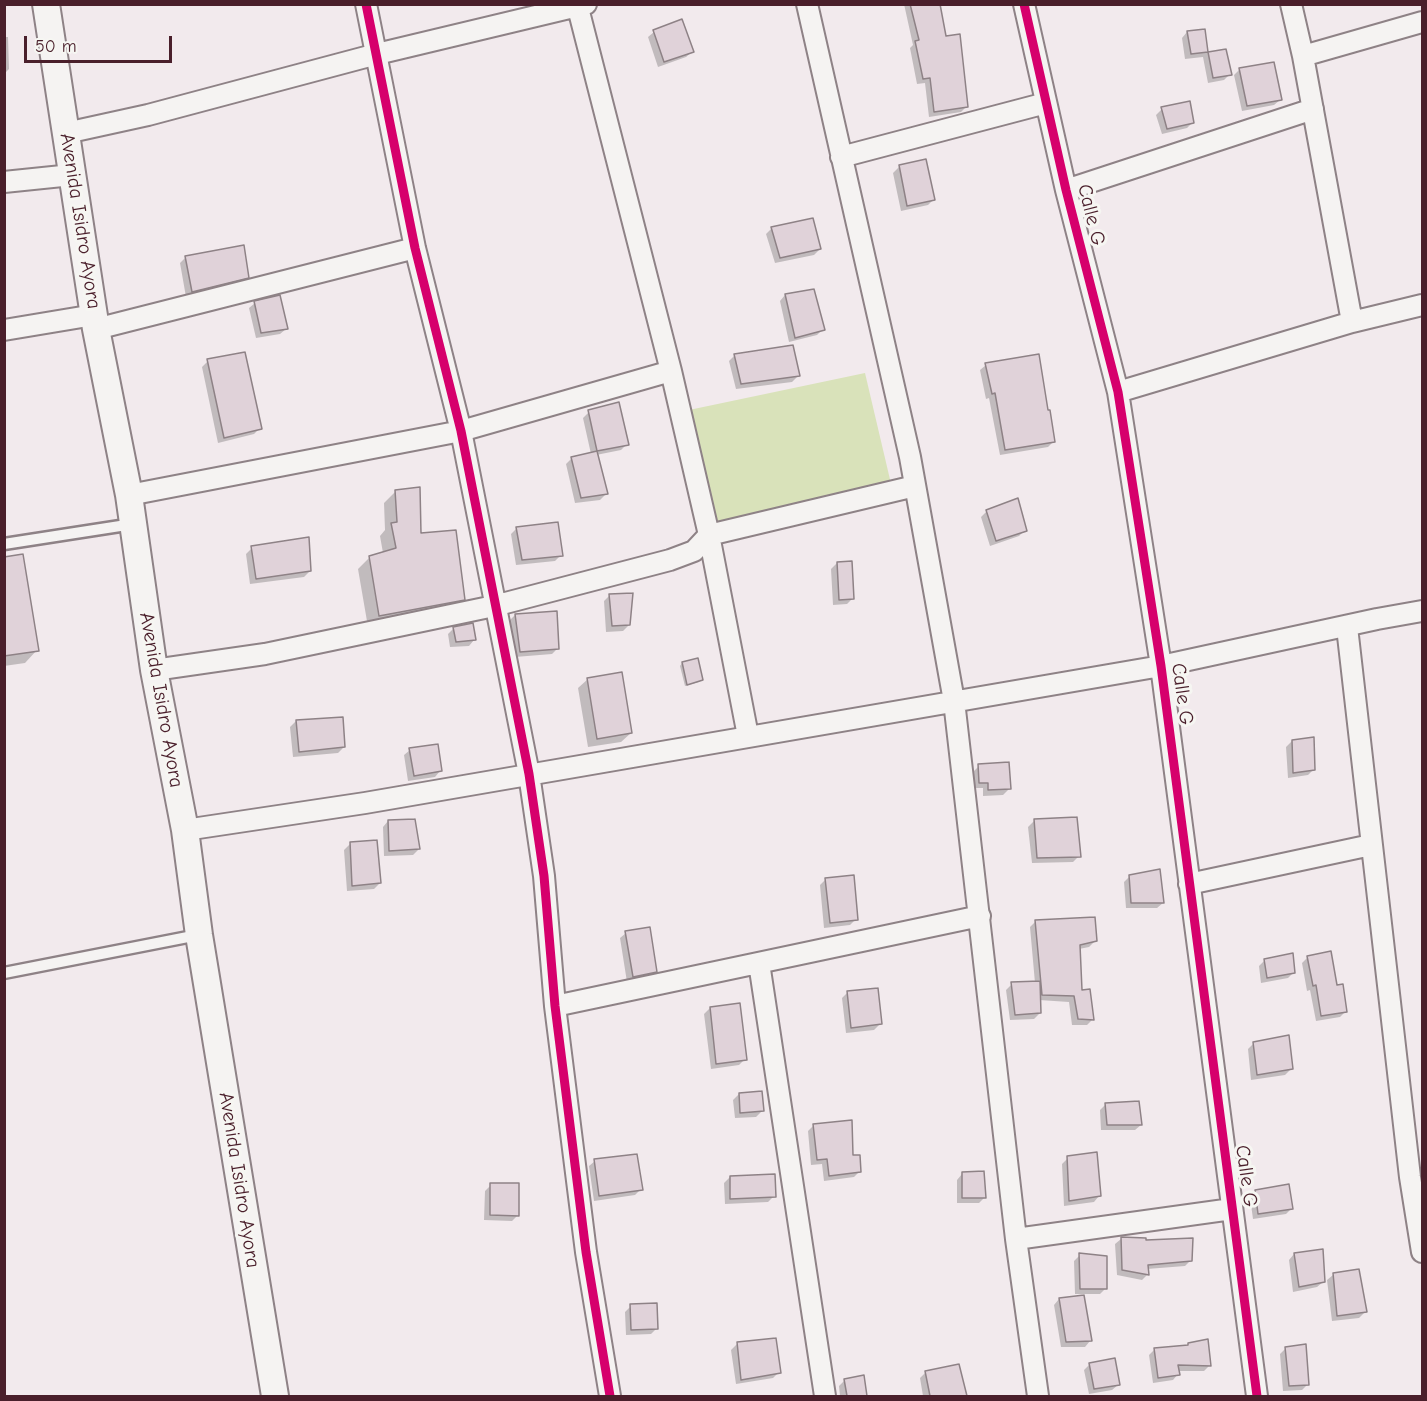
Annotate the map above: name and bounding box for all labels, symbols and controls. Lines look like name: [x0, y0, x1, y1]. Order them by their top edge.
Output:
scale bar: [27, 24, 176, 62]
text: 50 m: [35, 36, 77, 57]
street label: Avenida Isidro Ayora: [54, 131, 106, 311]
street label: Calle G: [1072, 182, 1110, 248]
street label: Avenida Isidro Ayora: [134, 610, 188, 790]
street label: Calle G: [1166, 661, 1198, 727]
street label: Avenida Isidro Ayora: [213, 1090, 265, 1270]
street label: Calle G: [1230, 1143, 1262, 1209]

